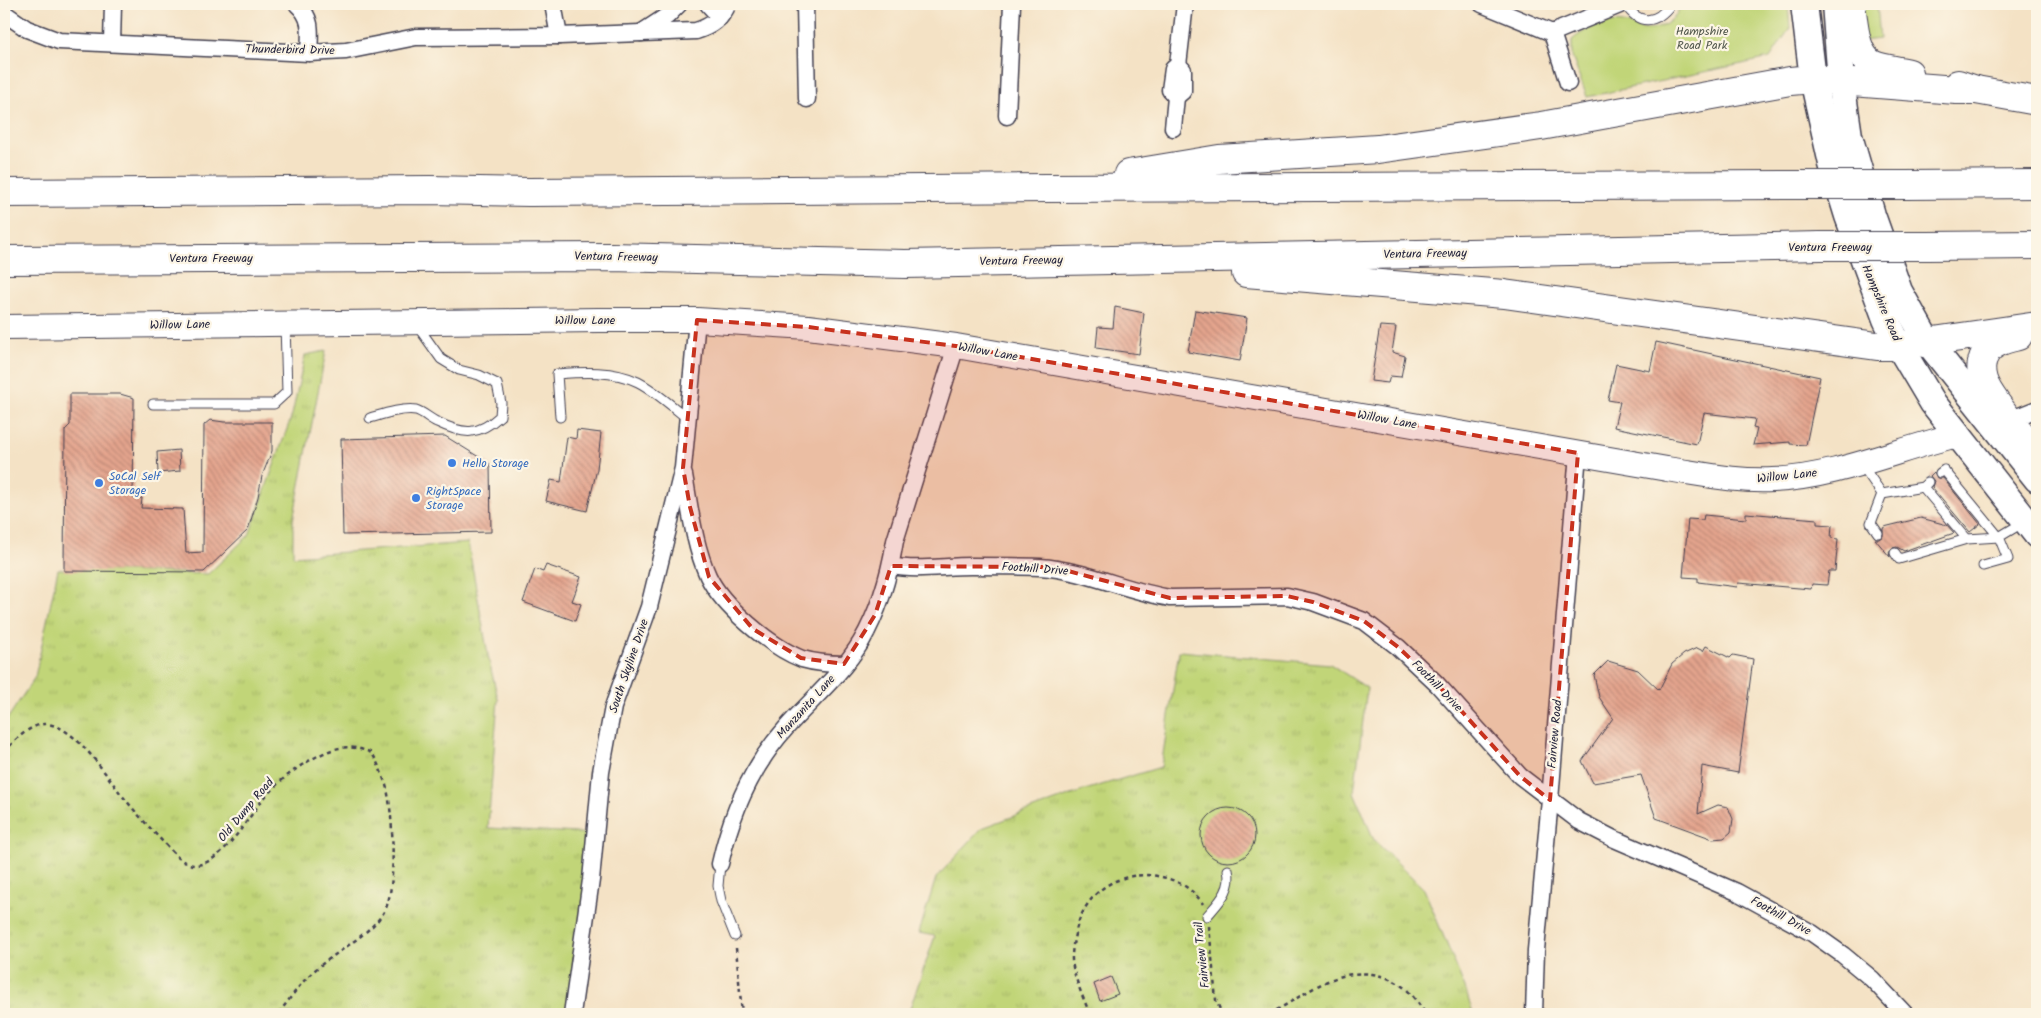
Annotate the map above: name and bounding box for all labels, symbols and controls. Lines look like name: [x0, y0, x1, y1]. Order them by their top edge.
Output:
park label: Hampshire Road Park: [1676, 22, 1729, 55]
street label: Thunderbird Drive: [245, 40, 335, 60]
street label: Ventura Freeway: [1788, 238, 1872, 257]
street label: Ventura Freeway: [1383, 244, 1467, 264]
street label: Ventura Freeway: [574, 247, 658, 267]
street label: Ventura Freeway: [169, 249, 253, 268]
street label: Ventura Freeway: [979, 251, 1063, 271]
street label: Hampshire Road: [1856, 262, 1906, 345]
street label: Willow Lane: [555, 311, 616, 330]
street label: Willow Lane: [150, 315, 211, 335]
street label: Willow Lane: [957, 337, 1020, 367]
street label: Willow Lane: [1356, 405, 1419, 435]
place label: Hello Storage: [462, 454, 529, 473]
marker: Hello Storage: [446, 457, 458, 469]
street label: Willow Lane: [1756, 463, 1819, 489]
place label: SoCal Self Storage: [109, 467, 162, 500]
marker: SoCal Self Storage: [93, 477, 105, 489]
place label: RightSpace Storage: [426, 482, 482, 515]
marker: RightSpace Storage: [410, 492, 422, 504]
street label: Foothill Drive: [1001, 557, 1070, 581]
street label: South Skyline Drive: [604, 616, 654, 716]
street label: Foothill Drive: [1407, 655, 1467, 717]
street label: Manzanita Lane: [772, 670, 840, 743]
street label: Fairview Road: [1543, 698, 1568, 769]
street label: Old Dump Road: [213, 773, 279, 846]
street label: Foothill Drive: [1747, 891, 1815, 941]
street label: Fairview Trail: [1189, 921, 1215, 989]

